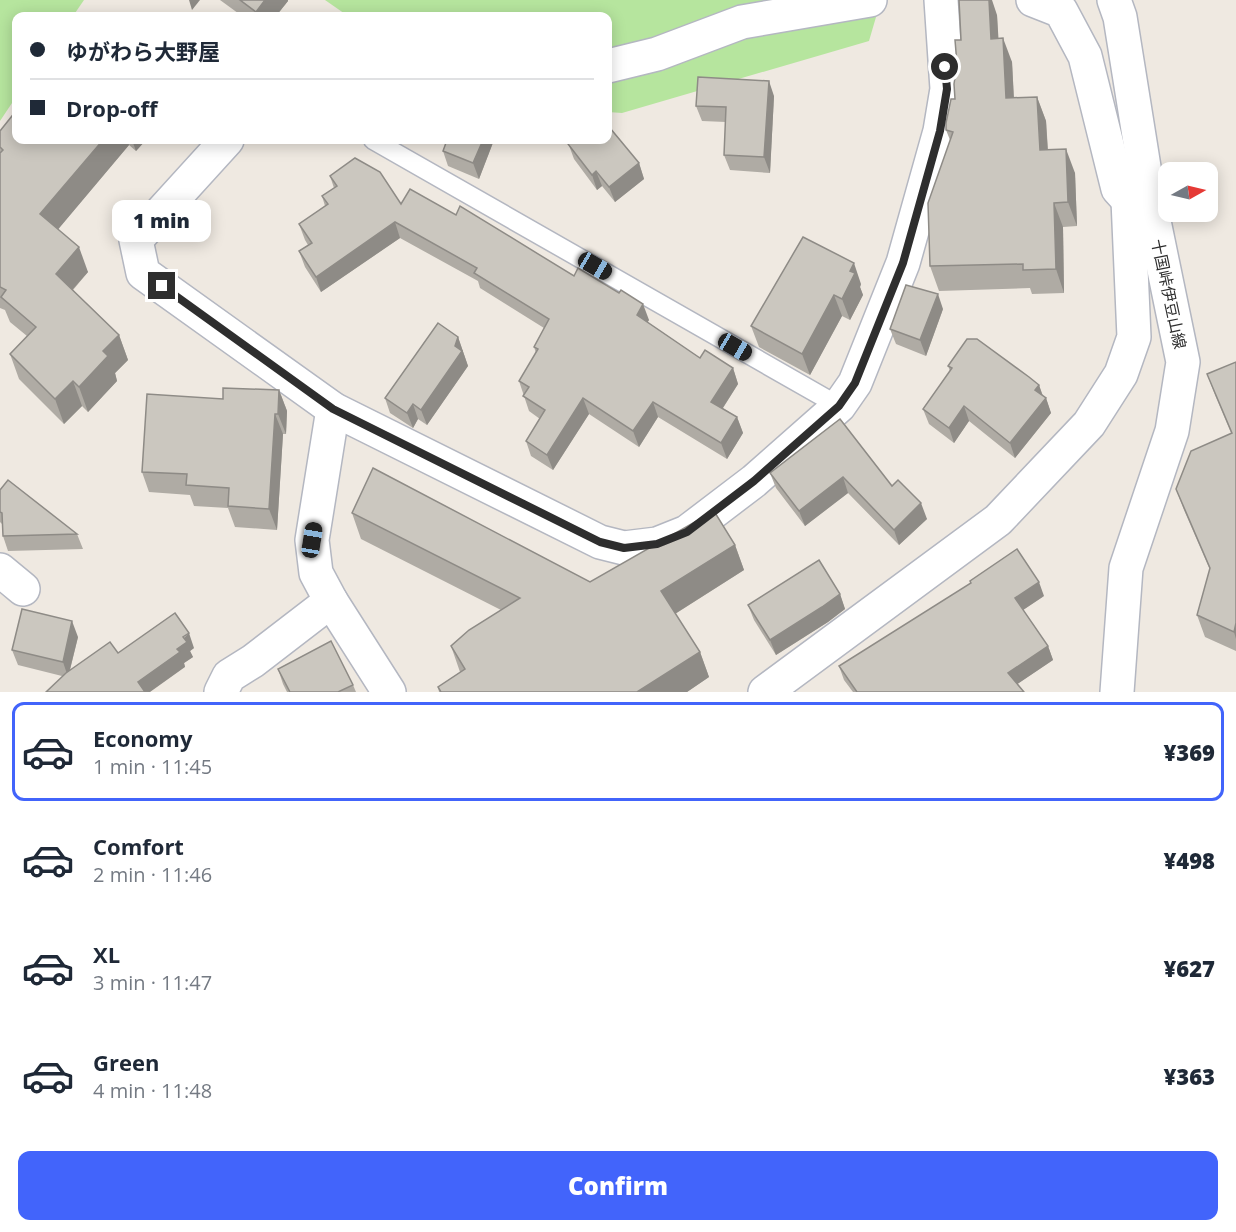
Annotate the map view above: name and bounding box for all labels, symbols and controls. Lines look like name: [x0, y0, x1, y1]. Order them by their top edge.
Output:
text: ゆがわら大野屋: [66, 36, 220, 66]
route start: [931, 53, 958, 80]
text: Drop-off: [66, 93, 158, 123]
north arrow: [1158, 162, 1218, 222]
map controls: [1158, 162, 1218, 222]
callout: 1 min: [112, 199, 212, 241]
text: 1 min: [133, 207, 190, 234]
street label: 十国峠伊豆山線: [1147, 237, 1191, 351]
car: [575, 249, 615, 283]
route end: [148, 272, 175, 299]
car: [715, 330, 755, 364]
car: [300, 521, 324, 559]
text: Economy: [93, 723, 192, 753]
icon: car: [21, 725, 75, 779]
text: ¥369: [1163, 737, 1215, 767]
text: 1 min · 11:45: [93, 753, 212, 780]
text: Comfort: [93, 831, 184, 861]
icon: car: [21, 833, 75, 887]
text: ¥498: [1163, 845, 1215, 875]
text: 2 min · 11:46: [93, 861, 212, 888]
text: XL: [93, 939, 120, 969]
icon: car: [21, 941, 75, 995]
text: ¥627: [1163, 953, 1215, 983]
text: 3 min · 11:47: [93, 969, 212, 996]
text: Green: [93, 1047, 159, 1077]
icon: car: [21, 1049, 75, 1103]
text: ¥363: [1163, 1061, 1215, 1091]
text: 4 min · 11:48: [93, 1077, 212, 1104]
button: Confirm: [18, 1151, 1218, 1220]

